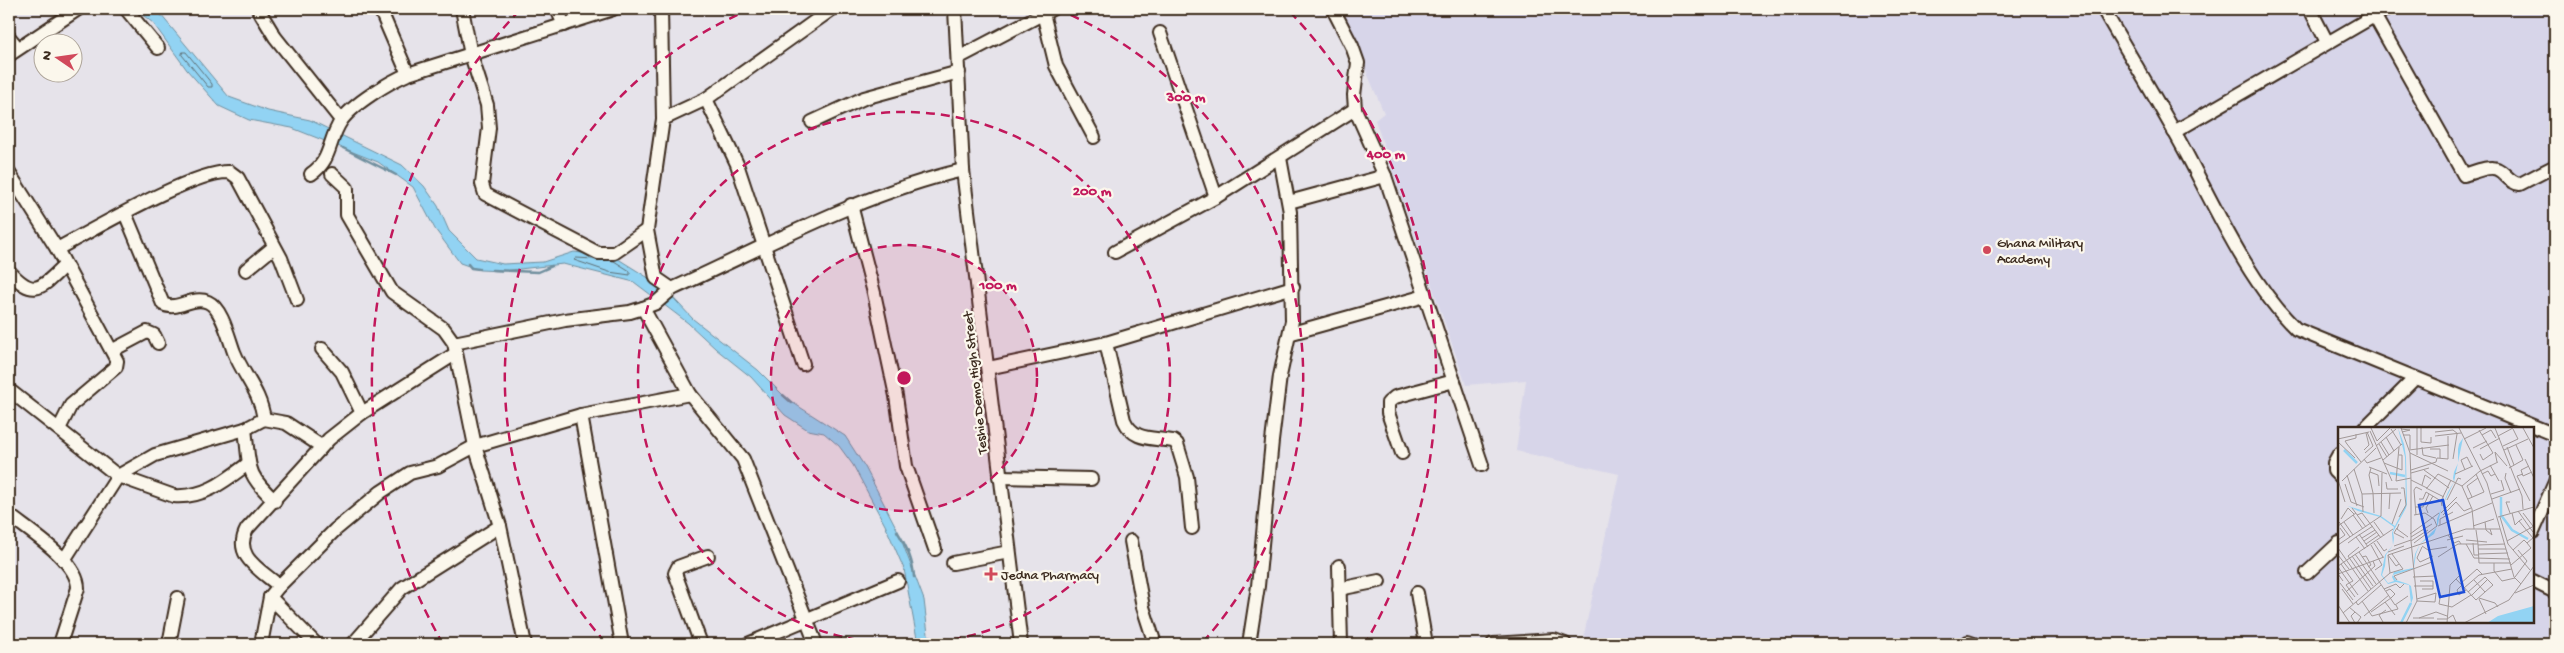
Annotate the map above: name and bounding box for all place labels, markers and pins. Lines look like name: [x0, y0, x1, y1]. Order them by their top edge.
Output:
place label: Ghana Military Academy: [1997, 236, 2083, 269]
marker: Ghana Military Academy: [1981, 244, 1993, 256]
centre of rings: [895, 369, 913, 387]
marker: Jedna Pharmacy: [985, 568, 997, 580]
place label: Jedna Pharmacy: [1001, 568, 1099, 585]

